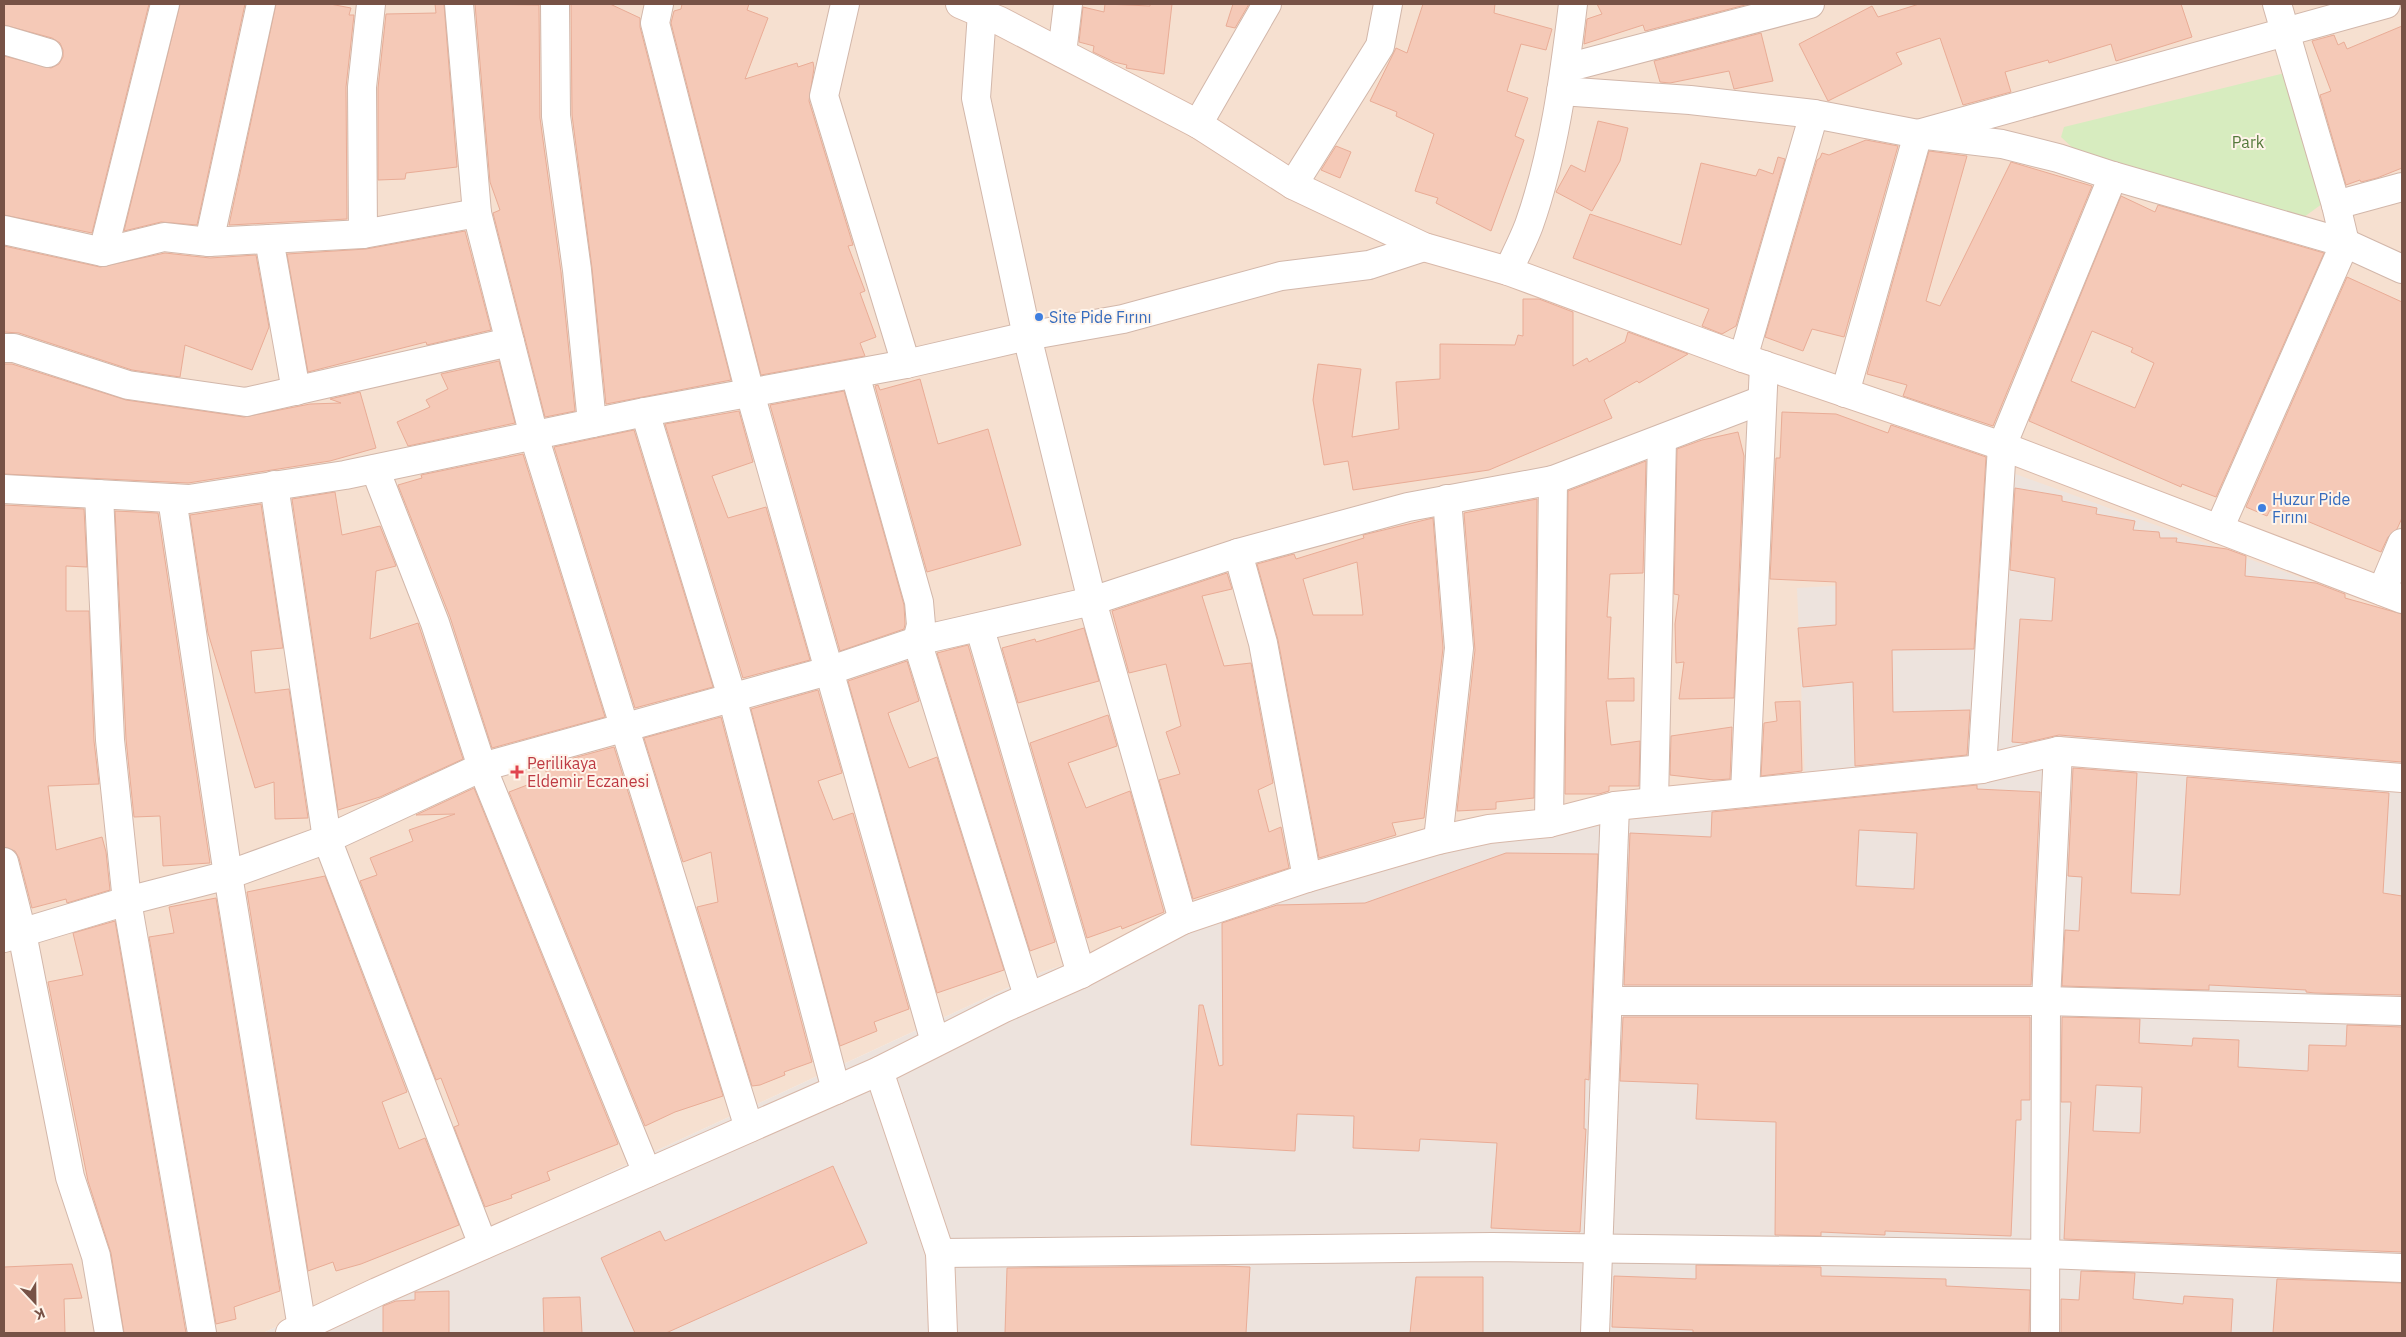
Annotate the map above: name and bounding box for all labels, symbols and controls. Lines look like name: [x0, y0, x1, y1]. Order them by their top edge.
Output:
park label: Park: [2232, 132, 2265, 152]
place label: Site Pide Fırını: [1049, 307, 1152, 327]
marker: Site Pide Fırını: [1033, 311, 1045, 323]
place label: Huzur Pide Fırını: [2272, 489, 2351, 527]
marker: Huzur Pide Fırını: [2256, 502, 2268, 514]
place label: Perilikaya Eldemir Eczanesi: [527, 753, 649, 791]
marker: Perilikaya Eldemir Eczanesi: [511, 766, 523, 778]
north arrow: [10, 1277, 60, 1327]
text: K: [32, 1304, 48, 1324]

